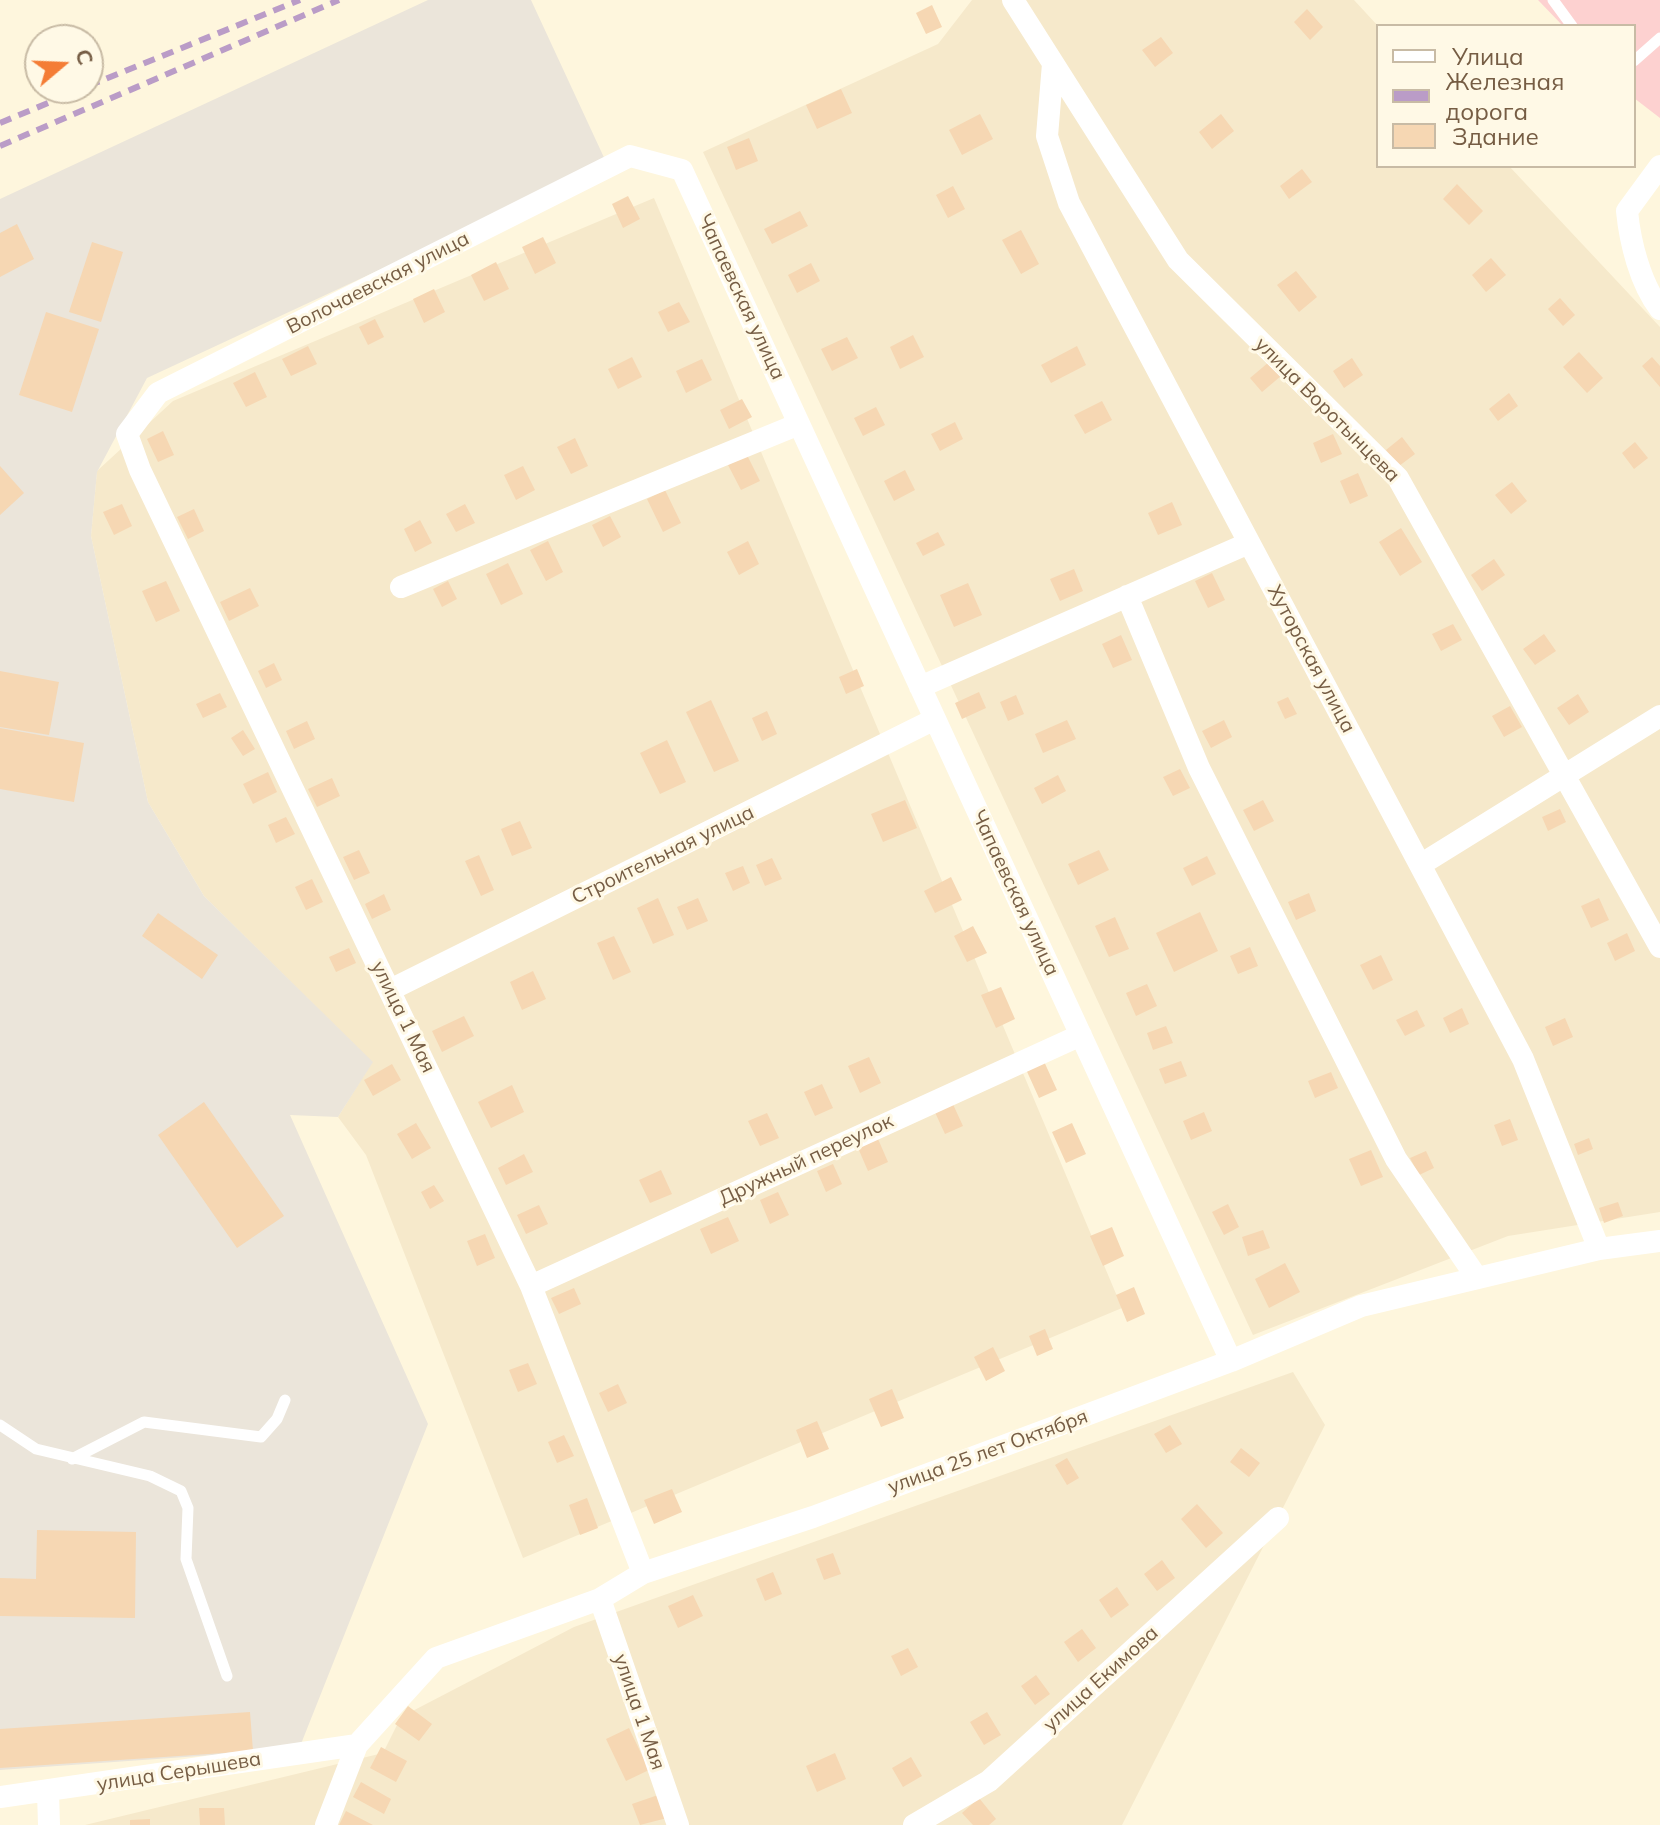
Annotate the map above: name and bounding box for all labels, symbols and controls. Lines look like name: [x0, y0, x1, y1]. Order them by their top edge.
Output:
north arrow: [24, 24, 104, 104]
legend: [1376, 24, 1636, 168]
text: Улица: [1452, 41, 1524, 71]
text: С: [69, 45, 100, 69]
text: Железная дорога: [1446, 66, 1564, 126]
text: Здание: [1452, 121, 1539, 151]
street label: Чапаевская улица: [692, 210, 790, 384]
street label: Волочаевская улица: [283, 227, 473, 339]
street label: улица Воротынцева: [1250, 333, 1404, 487]
street label: Хуторская улица: [1262, 581, 1360, 737]
street label: Строительная улица: [568, 800, 758, 910]
street label: Чапаевская улица: [966, 806, 1064, 980]
street label: улица 1 Мая: [366, 957, 440, 1077]
street label: Дружный переулок: [715, 1109, 897, 1211]
street label: улица 25 лет Октября: [885, 1405, 1091, 1499]
street label: улица Екимова: [1039, 1621, 1163, 1737]
street label: улица 1 Мая: [608, 1651, 670, 1773]
street label: улица Серышева: [95, 1747, 263, 1797]

